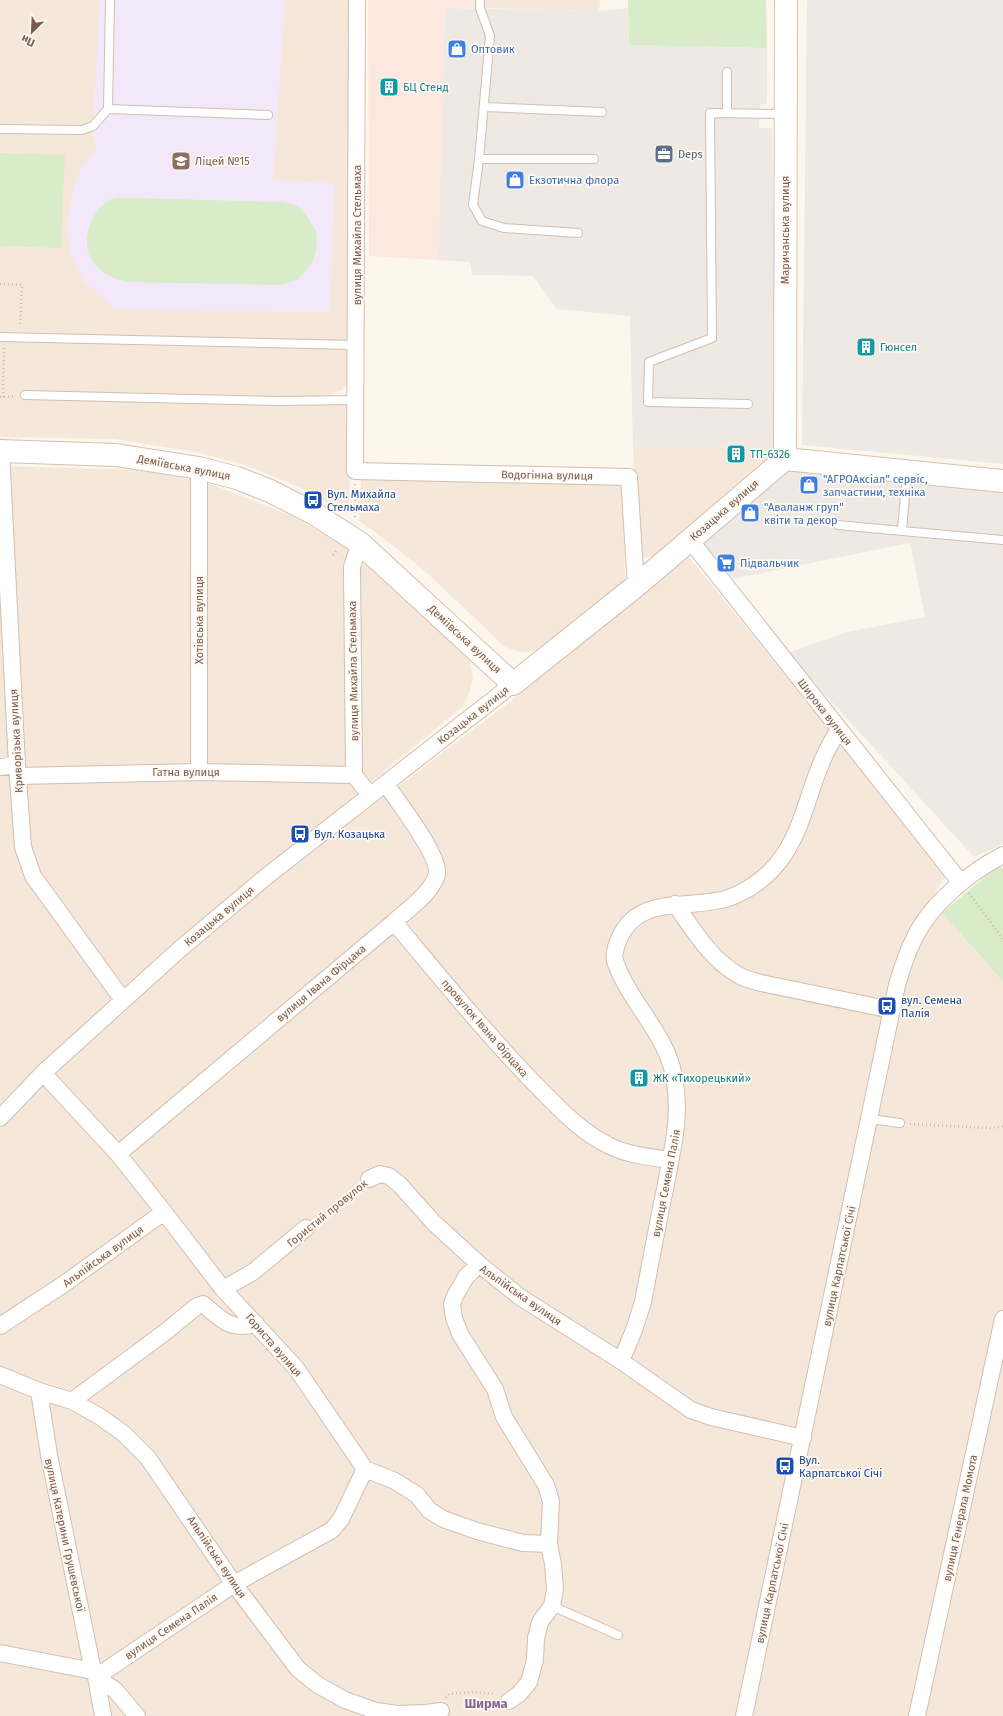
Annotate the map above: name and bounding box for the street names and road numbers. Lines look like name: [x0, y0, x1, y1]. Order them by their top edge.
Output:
street label: вулиця Михайла Стельмаха: [351, 165, 364, 305]
street label: Маричанська вулиця: [779, 176, 792, 284]
street label: Деміївська вулиця: [135, 452, 232, 483]
street label: Водогінна вулиця: [501, 468, 593, 483]
street label: Козацька вулиця: [687, 477, 761, 544]
street label: Хотівська вулиця: [193, 576, 206, 664]
street label: вулиця Михайла Стельмаха: [346, 601, 361, 741]
street label: Деміївська вулиця: [425, 602, 504, 676]
street label: Широка вулиця: [795, 676, 855, 748]
street label: Козацька вулиця: [435, 683, 512, 747]
street label: Криворізька вулиця: [7, 689, 26, 793]
street label: Гатна вулиця: [152, 766, 220, 779]
street label: Козацька вулиця: [182, 883, 257, 949]
street label: вулиця Івана Фірцака: [274, 942, 369, 1025]
street label: провулок Івана Фірцака: [439, 977, 531, 1080]
street label: вулиця Семена Палія: [650, 1128, 683, 1238]
street label: Гористий провулок: [285, 1177, 370, 1250]
street label: вулиця Карпатської Січі: [820, 1205, 859, 1328]
street label: Альпійська вулиця: [60, 1223, 146, 1290]
street label: Альпійська вулиця: [477, 1262, 564, 1328]
street label: Гориста вулиця: [243, 1311, 305, 1380]
street label: вулиця Генерала Момота: [941, 1453, 980, 1583]
street label: вулиця Катерини Грушевської: [42, 1457, 87, 1614]
street label: Альпійська вулиця: [184, 1514, 249, 1601]
street label: вулиця Карпатської Січі: [753, 1522, 792, 1645]
street label: вулиця Семена Палія: [122, 1590, 220, 1662]

